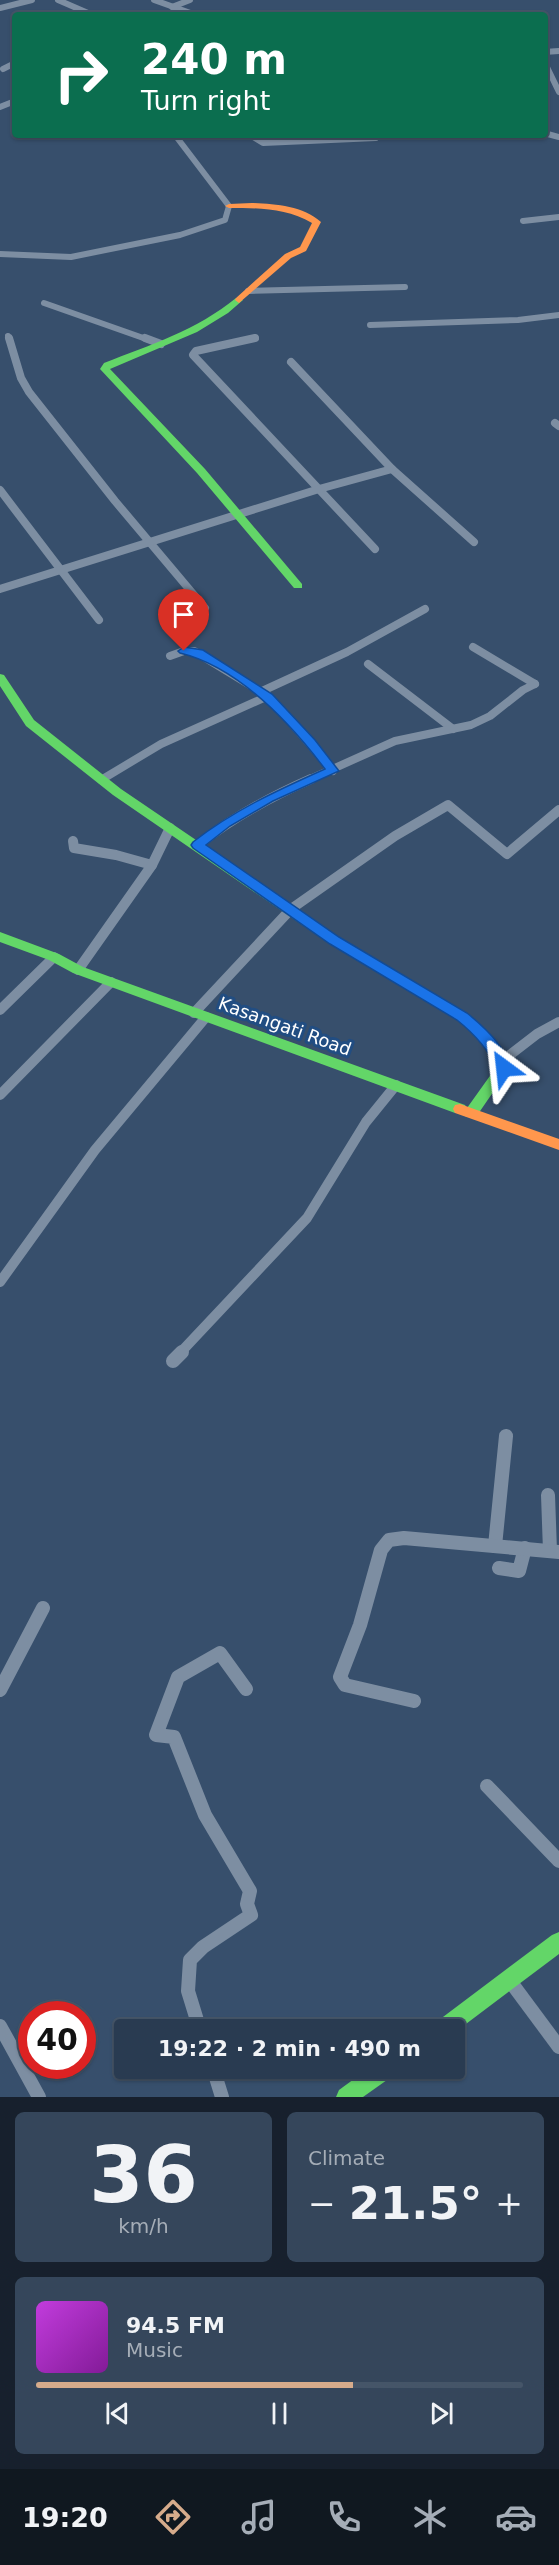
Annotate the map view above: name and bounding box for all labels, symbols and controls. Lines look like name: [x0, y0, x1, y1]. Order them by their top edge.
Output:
text: 240 m: [141, 35, 287, 84]
icon: right: [42, 36, 120, 114]
text: Turn right: [141, 85, 270, 116]
pin: [158, 589, 209, 651]
icon: arrive: [167, 598, 200, 631]
street label: Kasangati Road: [216, 992, 354, 1060]
position arrow: [472, 1036, 536, 1100]
speed limit sign: 40: [18, 2001, 96, 2079]
text: 19:22 · 2 min · 490 m: [158, 2036, 421, 2061]
text: 36: [89, 2130, 198, 2220]
text: Climate: [308, 2146, 385, 2170]
text: 21.5°: [349, 2177, 482, 2230]
text: −: [308, 2184, 336, 2223]
text: +: [495, 2184, 523, 2223]
text: km/h: [118, 2214, 169, 2238]
text: 94.5 FM: [126, 2313, 225, 2338]
text: Music: [126, 2338, 183, 2362]
icon: previous: [101, 2397, 134, 2430]
icon: pause: [263, 2397, 296, 2430]
icon: next: [425, 2397, 458, 2430]
icon: directions: [152, 2496, 194, 2538]
icon: music: [238, 2496, 280, 2538]
icon: phone: [323, 2496, 365, 2538]
icon: climate: [409, 2496, 451, 2538]
icon: car: [495, 2496, 537, 2538]
text: 19:20: [22, 2502, 108, 2533]

